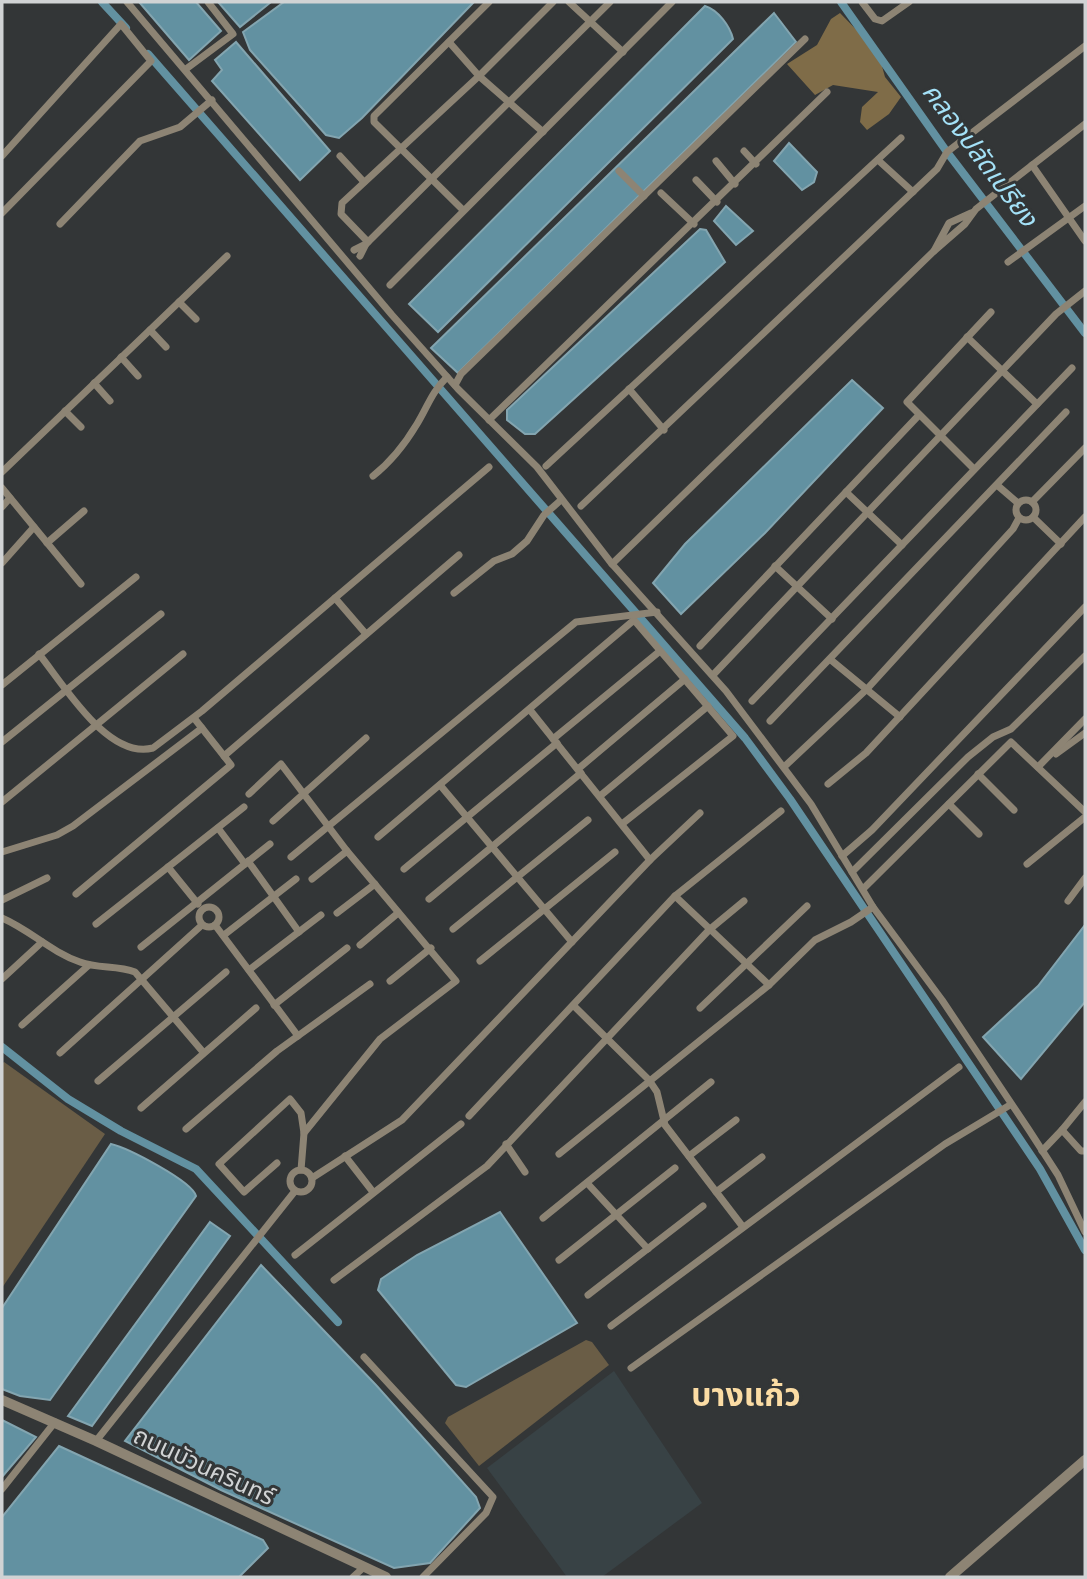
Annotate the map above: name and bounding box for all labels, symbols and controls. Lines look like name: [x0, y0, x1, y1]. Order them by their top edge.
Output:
water label: คลองปลัดเปรียง: [913, 78, 1043, 235]
district label: บางแก้ว: [691, 1378, 801, 1418]
street label: ถนนบัวนครินทร์: [128, 1422, 279, 1514]

